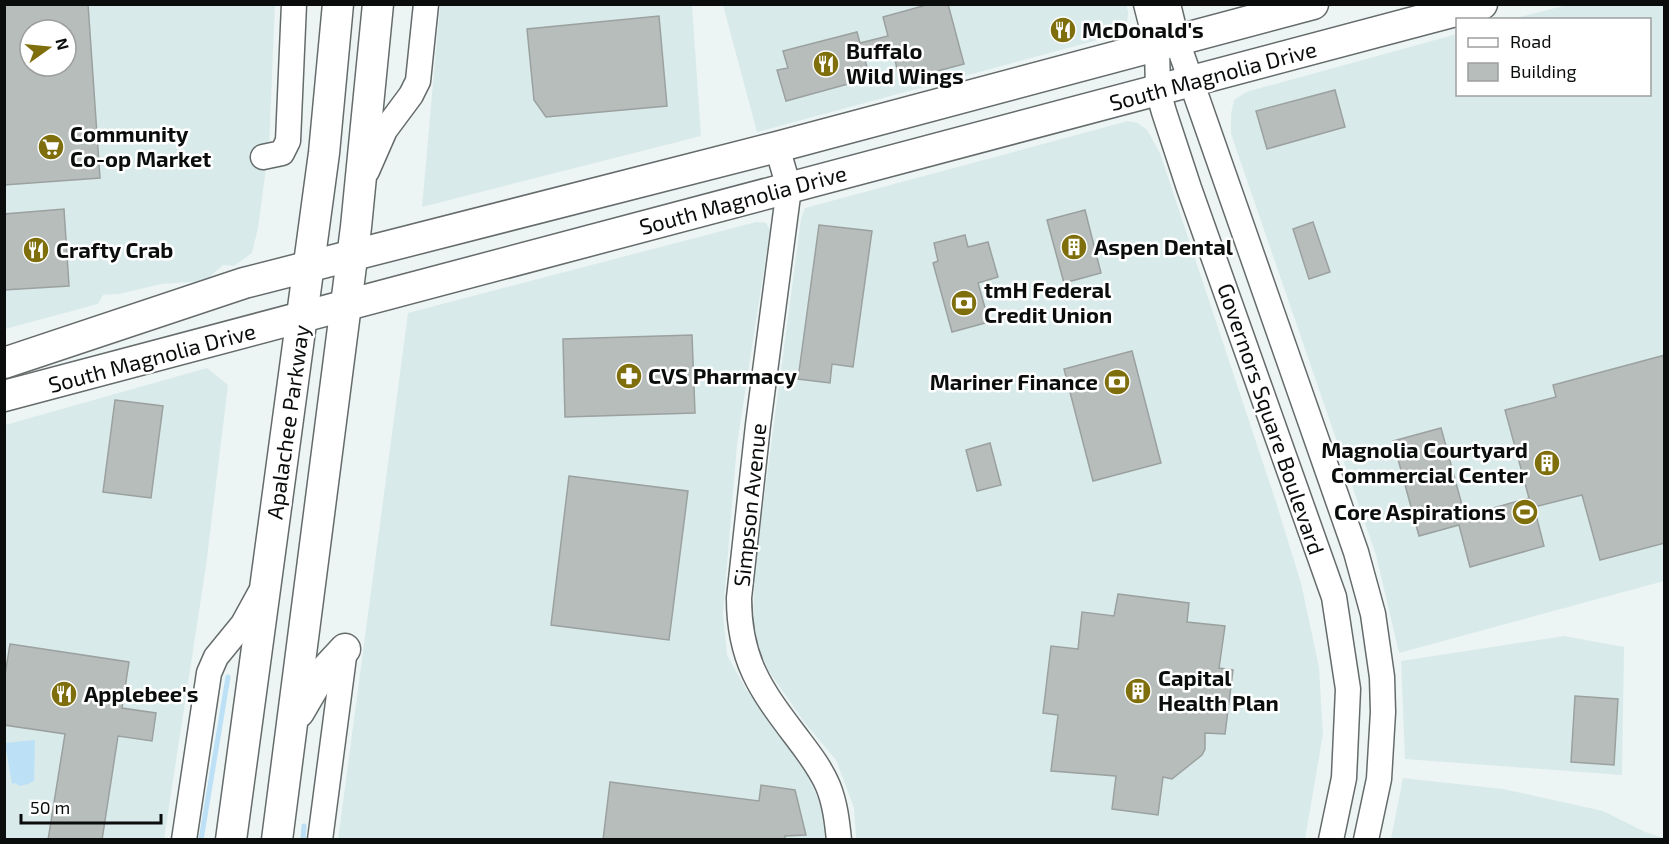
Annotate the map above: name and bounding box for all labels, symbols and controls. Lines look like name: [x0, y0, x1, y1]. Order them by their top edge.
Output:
restaurant icon: McDonald's: [1048, 15, 1078, 45]
place label: McDonald's: [1082, 16, 1204, 42]
north arrow: [18, 18, 78, 78]
legend: [1456, 18, 1651, 96]
text: Road: [1510, 30, 1551, 52]
street label: South Magnolia Drive: [1106, 35, 1319, 115]
text: N: [52, 36, 74, 52]
place label: Buffalo Wild Wings: [846, 37, 964, 88]
restaurant icon: Buffalo Wild Wings: [811, 49, 841, 79]
text: Building: [1510, 60, 1577, 82]
place label: Community Co-op Market: [70, 120, 211, 171]
supermarket icon: Community Co-op Market: [36, 132, 66, 162]
street label: South Magnolia Drive: [636, 159, 849, 239]
building icon: Aspen Dental: [1059, 232, 1089, 262]
place label: Aspen Dental: [1094, 233, 1234, 259]
restaurant icon: Crafty Crab: [21, 235, 51, 265]
place label: Crafty Crab: [56, 236, 173, 263]
place label: tmH Federal Credit Union: [984, 276, 1112, 327]
street label: Governors Square Boulevard: [1213, 280, 1331, 558]
bank icon: tmH Federal Credit Union: [949, 288, 979, 318]
street label: South Magnolia Drive: [45, 317, 258, 397]
street label: Apalachee Parkway: [260, 323, 314, 521]
pharmacy icon: CVS Pharmacy: [614, 361, 644, 391]
place label: CVS Pharmacy: [648, 362, 798, 389]
bank icon: Mariner Finance: [1102, 367, 1132, 397]
place label: Mariner Finance: [930, 368, 1098, 394]
street label: Simpson Avenue: [727, 422, 771, 588]
place label: Magnolia Courtyard Commercial Center: [1321, 436, 1529, 487]
building icon: Magnolia Courtyard Commercial Center: [1532, 448, 1562, 478]
sports icon: Core Aspirations: [1510, 497, 1540, 527]
place label: Core Aspirations: [1334, 498, 1506, 524]
place label: Capital Health Plan: [1158, 664, 1279, 715]
building icon: Capital Health Plan: [1123, 676, 1153, 706]
restaurant icon: Applebee's: [49, 679, 79, 709]
place label: Applebee's: [84, 680, 198, 706]
scale bar: [21, 787, 160, 825]
text: 50 m: [30, 796, 70, 818]

